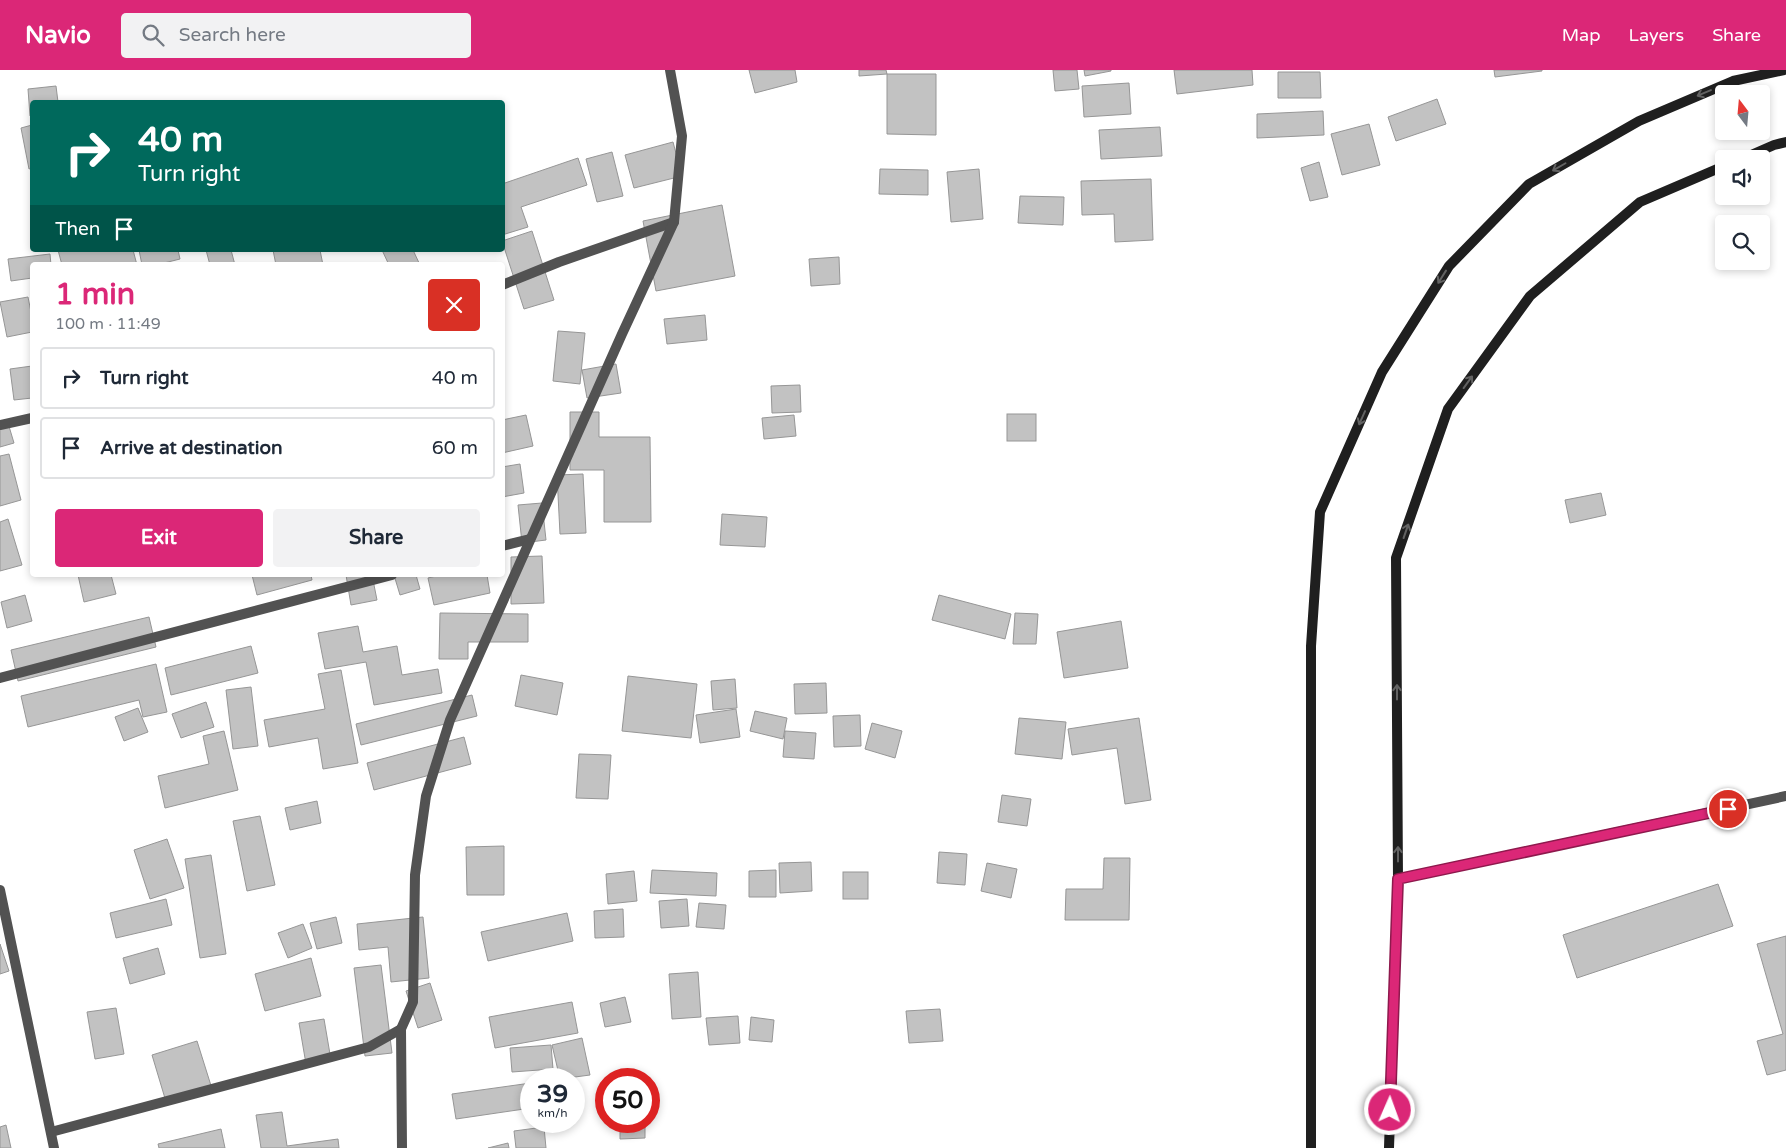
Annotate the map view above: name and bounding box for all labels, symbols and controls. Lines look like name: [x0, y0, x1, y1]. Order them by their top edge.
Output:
search box: [121, 13, 471, 58]
text: Navio: [25, 21, 91, 50]
icon: search: [139, 21, 167, 49]
text: Search here: [179, 24, 286, 46]
text: Map: [1562, 24, 1601, 46]
text: Layers: [1629, 24, 1684, 46]
text: Share: [1712, 24, 1761, 46]
north arrow: [1715, 85, 1770, 140]
map controls: [1715, 85, 1770, 270]
one-way arrow: [1697, 89, 1712, 99]
text: 40 m: [138, 119, 223, 161]
icon: right: [55, 120, 120, 185]
button: sound: [1715, 150, 1770, 205]
text: Turn right: [138, 161, 240, 187]
one-way arrow: [1553, 162, 1567, 172]
icon: arrive: [110, 215, 138, 243]
button: search: [1715, 215, 1770, 270]
text: Then: [55, 218, 100, 240]
one-way arrow: [1437, 269, 1447, 283]
text: 1 min: [55, 276, 135, 313]
button: close: [428, 279, 480, 331]
text: 100 m · 11:49: [55, 314, 161, 334]
icon: right: [57, 364, 85, 392]
text: Turn right: [100, 367, 188, 389]
text: 40 m: [432, 367, 478, 389]
one-way arrow: [1462, 376, 1473, 389]
one-way arrow: [1356, 410, 1366, 425]
icon: arrive: [57, 434, 85, 462]
text: Arrive at destination: [100, 437, 283, 459]
text: 60 m: [432, 437, 478, 459]
button: Exit: [55, 509, 263, 567]
button: Share: [273, 509, 480, 567]
one-way arrow: [1402, 524, 1411, 539]
one-way arrow: [1392, 684, 1402, 700]
pin: [1707, 788, 1749, 830]
icon: arrive: [1714, 795, 1742, 823]
one-way arrow: [1393, 847, 1403, 863]
speed limit sign: 50: [595, 1068, 660, 1133]
text: 39: [537, 1079, 568, 1109]
position arrow: [1363, 1083, 1415, 1135]
text: km/h: [537, 1106, 568, 1120]

